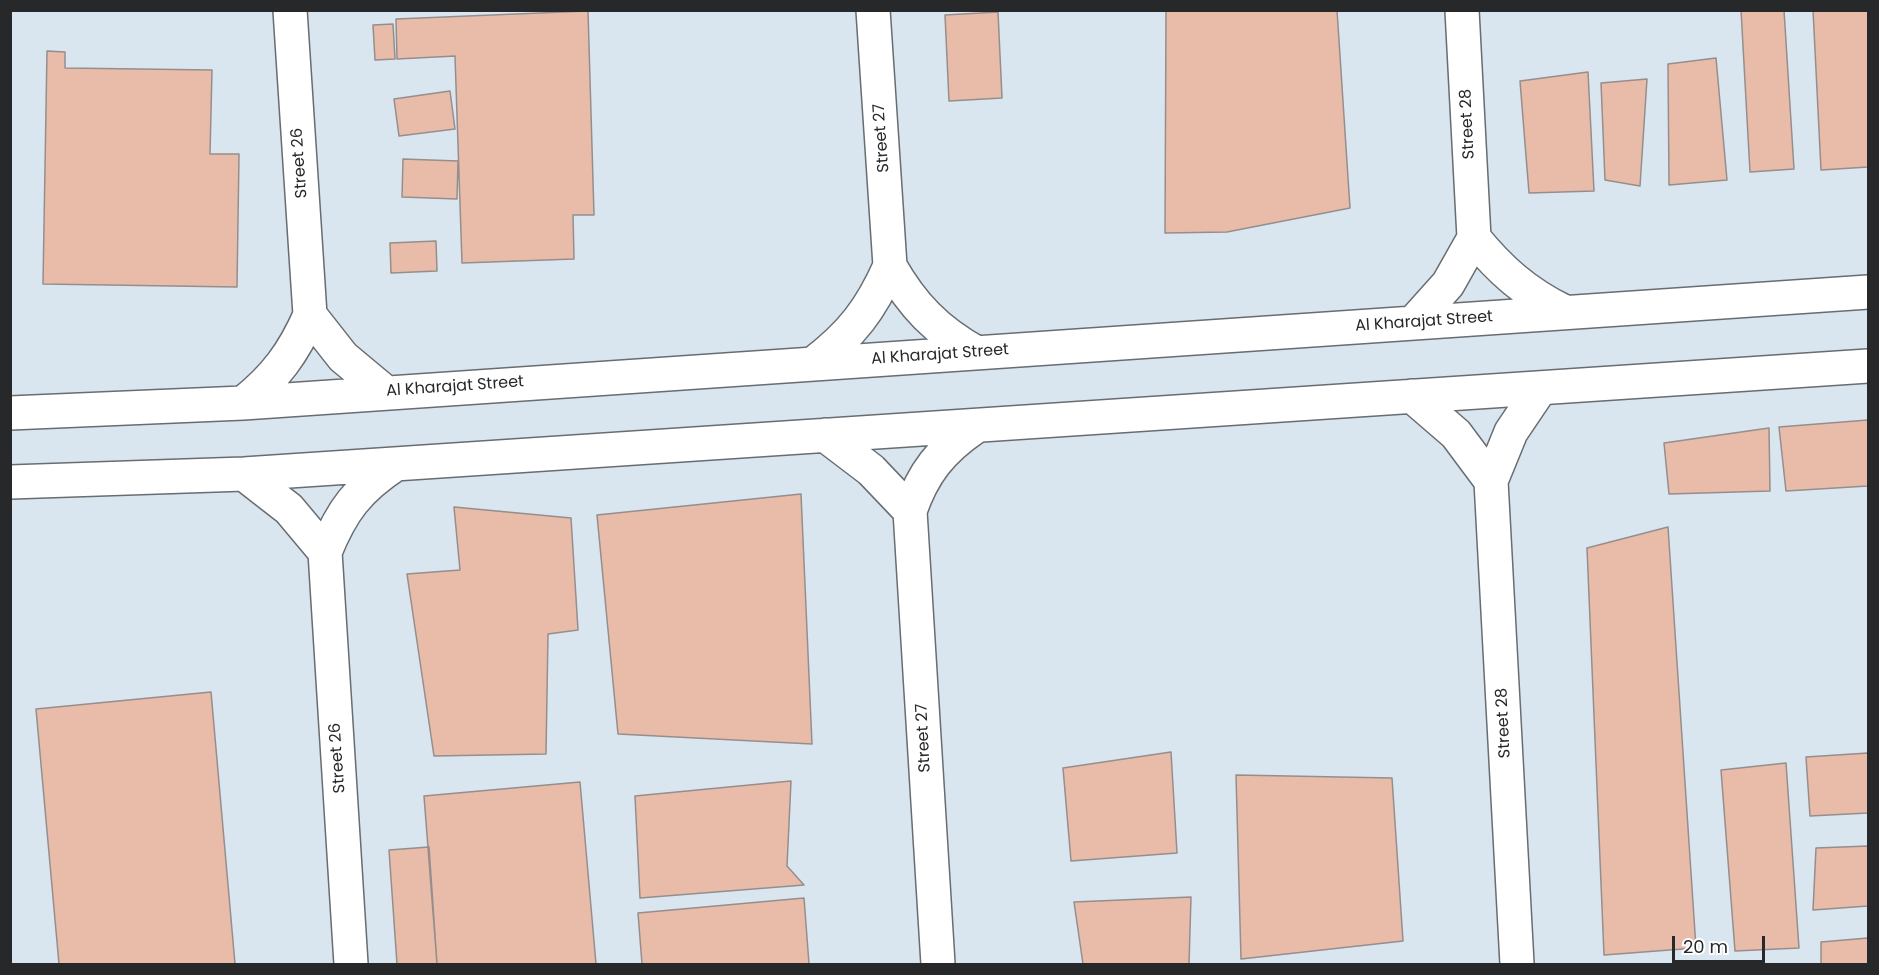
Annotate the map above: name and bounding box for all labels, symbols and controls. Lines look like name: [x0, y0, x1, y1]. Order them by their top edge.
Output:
street label: Street 28: [1457, 88, 1479, 160]
street label: Street 27: [870, 103, 894, 173]
street label: Street 26: [288, 127, 312, 199]
street label: Al Kharajat Street: [1354, 308, 1494, 336]
street label: Al Kharajat Street: [870, 341, 1010, 369]
street label: Al Kharajat Street: [385, 373, 525, 401]
street label: Street 28: [1493, 687, 1515, 759]
street label: Street 27: [913, 703, 935, 773]
street label: Street 26: [326, 722, 350, 794]
scale bar: [1675, 924, 1768, 962]
text: 20 m: [1683, 934, 1728, 959]

